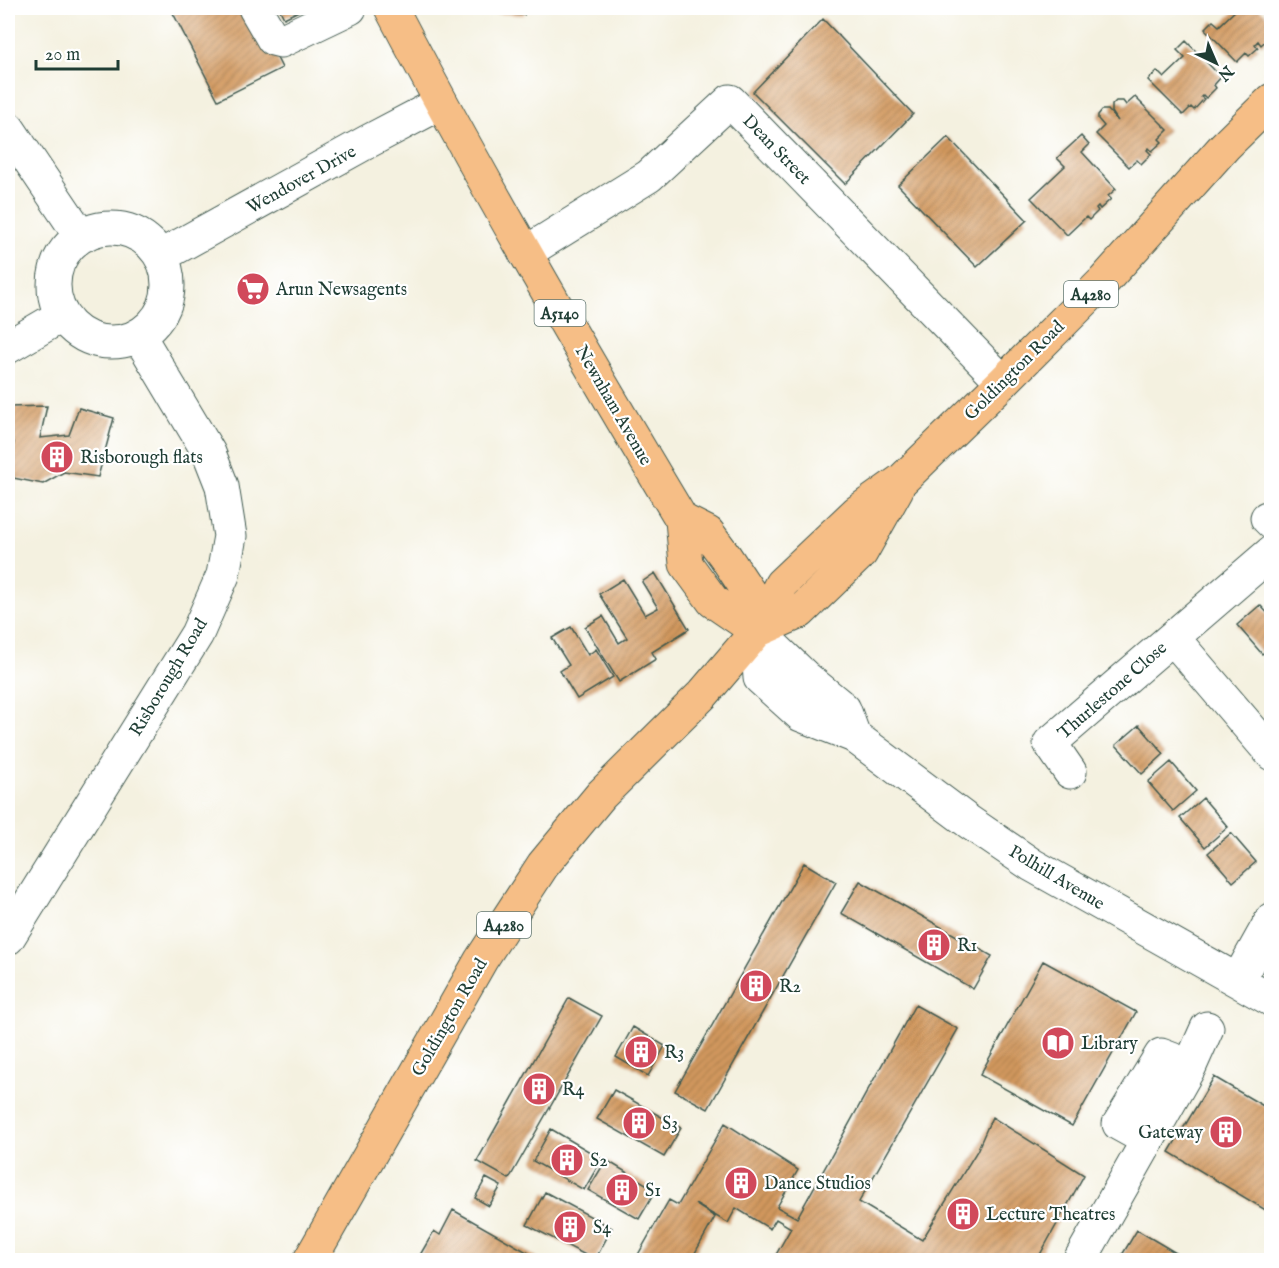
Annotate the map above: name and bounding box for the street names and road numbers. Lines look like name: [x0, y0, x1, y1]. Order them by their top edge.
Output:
street label: Dean Street: [737, 110, 815, 190]
street label: Wendover Drive: [243, 141, 361, 220]
road number: A4280: [1064, 281, 1118, 307]
road number: A5140: [534, 300, 586, 326]
street label: Goldington Road: [960, 316, 1070, 426]
street label: Newnham Avenue: [569, 342, 656, 470]
street label: Risborough Road: [125, 614, 214, 741]
street label: Thurlestone Close: [1054, 637, 1172, 745]
street label: Polhill Avenue: [1004, 841, 1108, 916]
road number: A4280: [477, 912, 531, 938]
street label: Goldington Road: [407, 954, 494, 1081]

